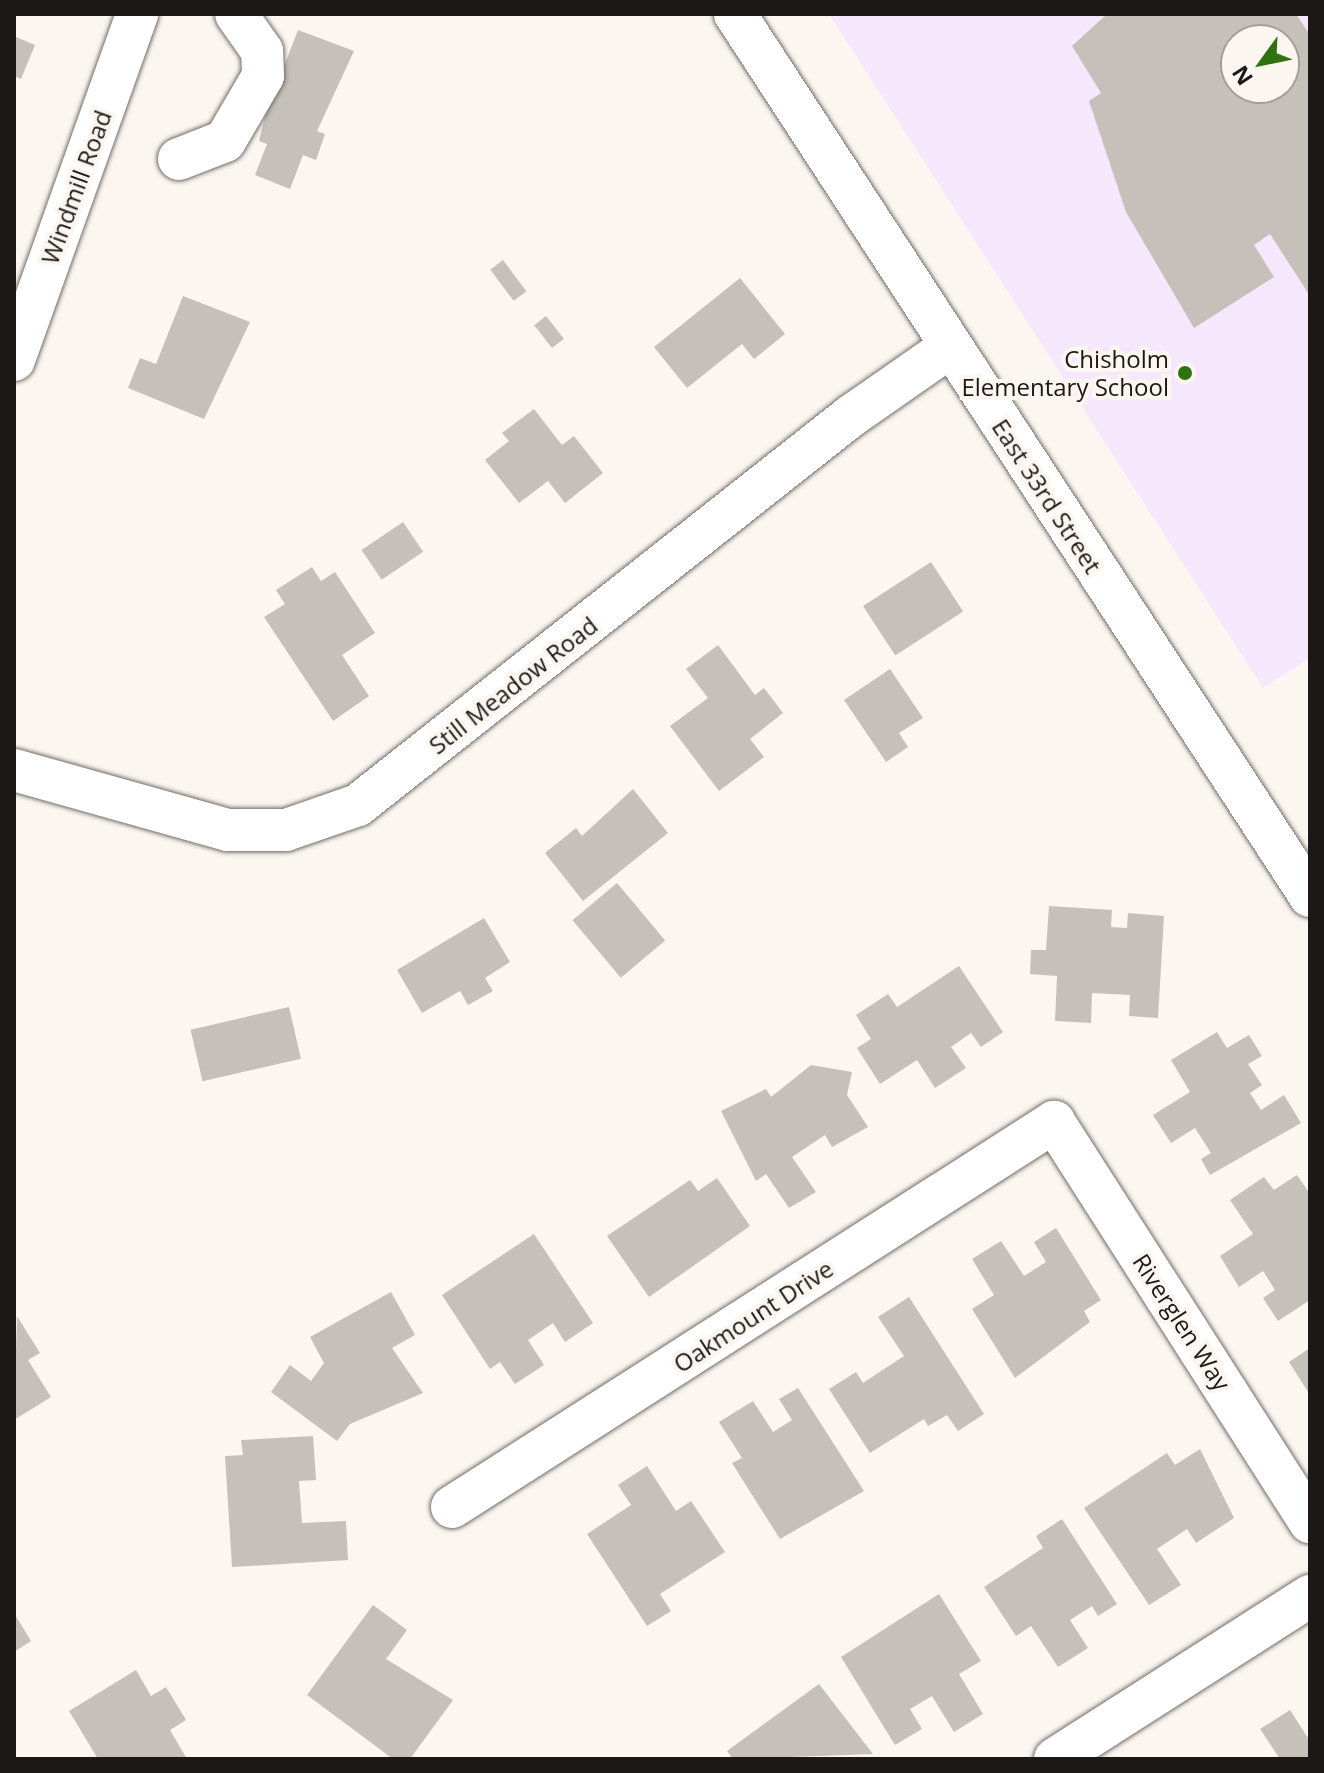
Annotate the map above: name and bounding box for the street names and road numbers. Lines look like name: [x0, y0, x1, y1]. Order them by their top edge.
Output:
street label: Windmill Road: [35, 106, 117, 268]
street label: East 33rd Street: [986, 413, 1108, 579]
street label: Still Meadow Road: [423, 610, 603, 760]
street label: Riverglen Way: [1127, 1248, 1237, 1396]
street label: Oakmount Drive: [668, 1254, 838, 1378]

